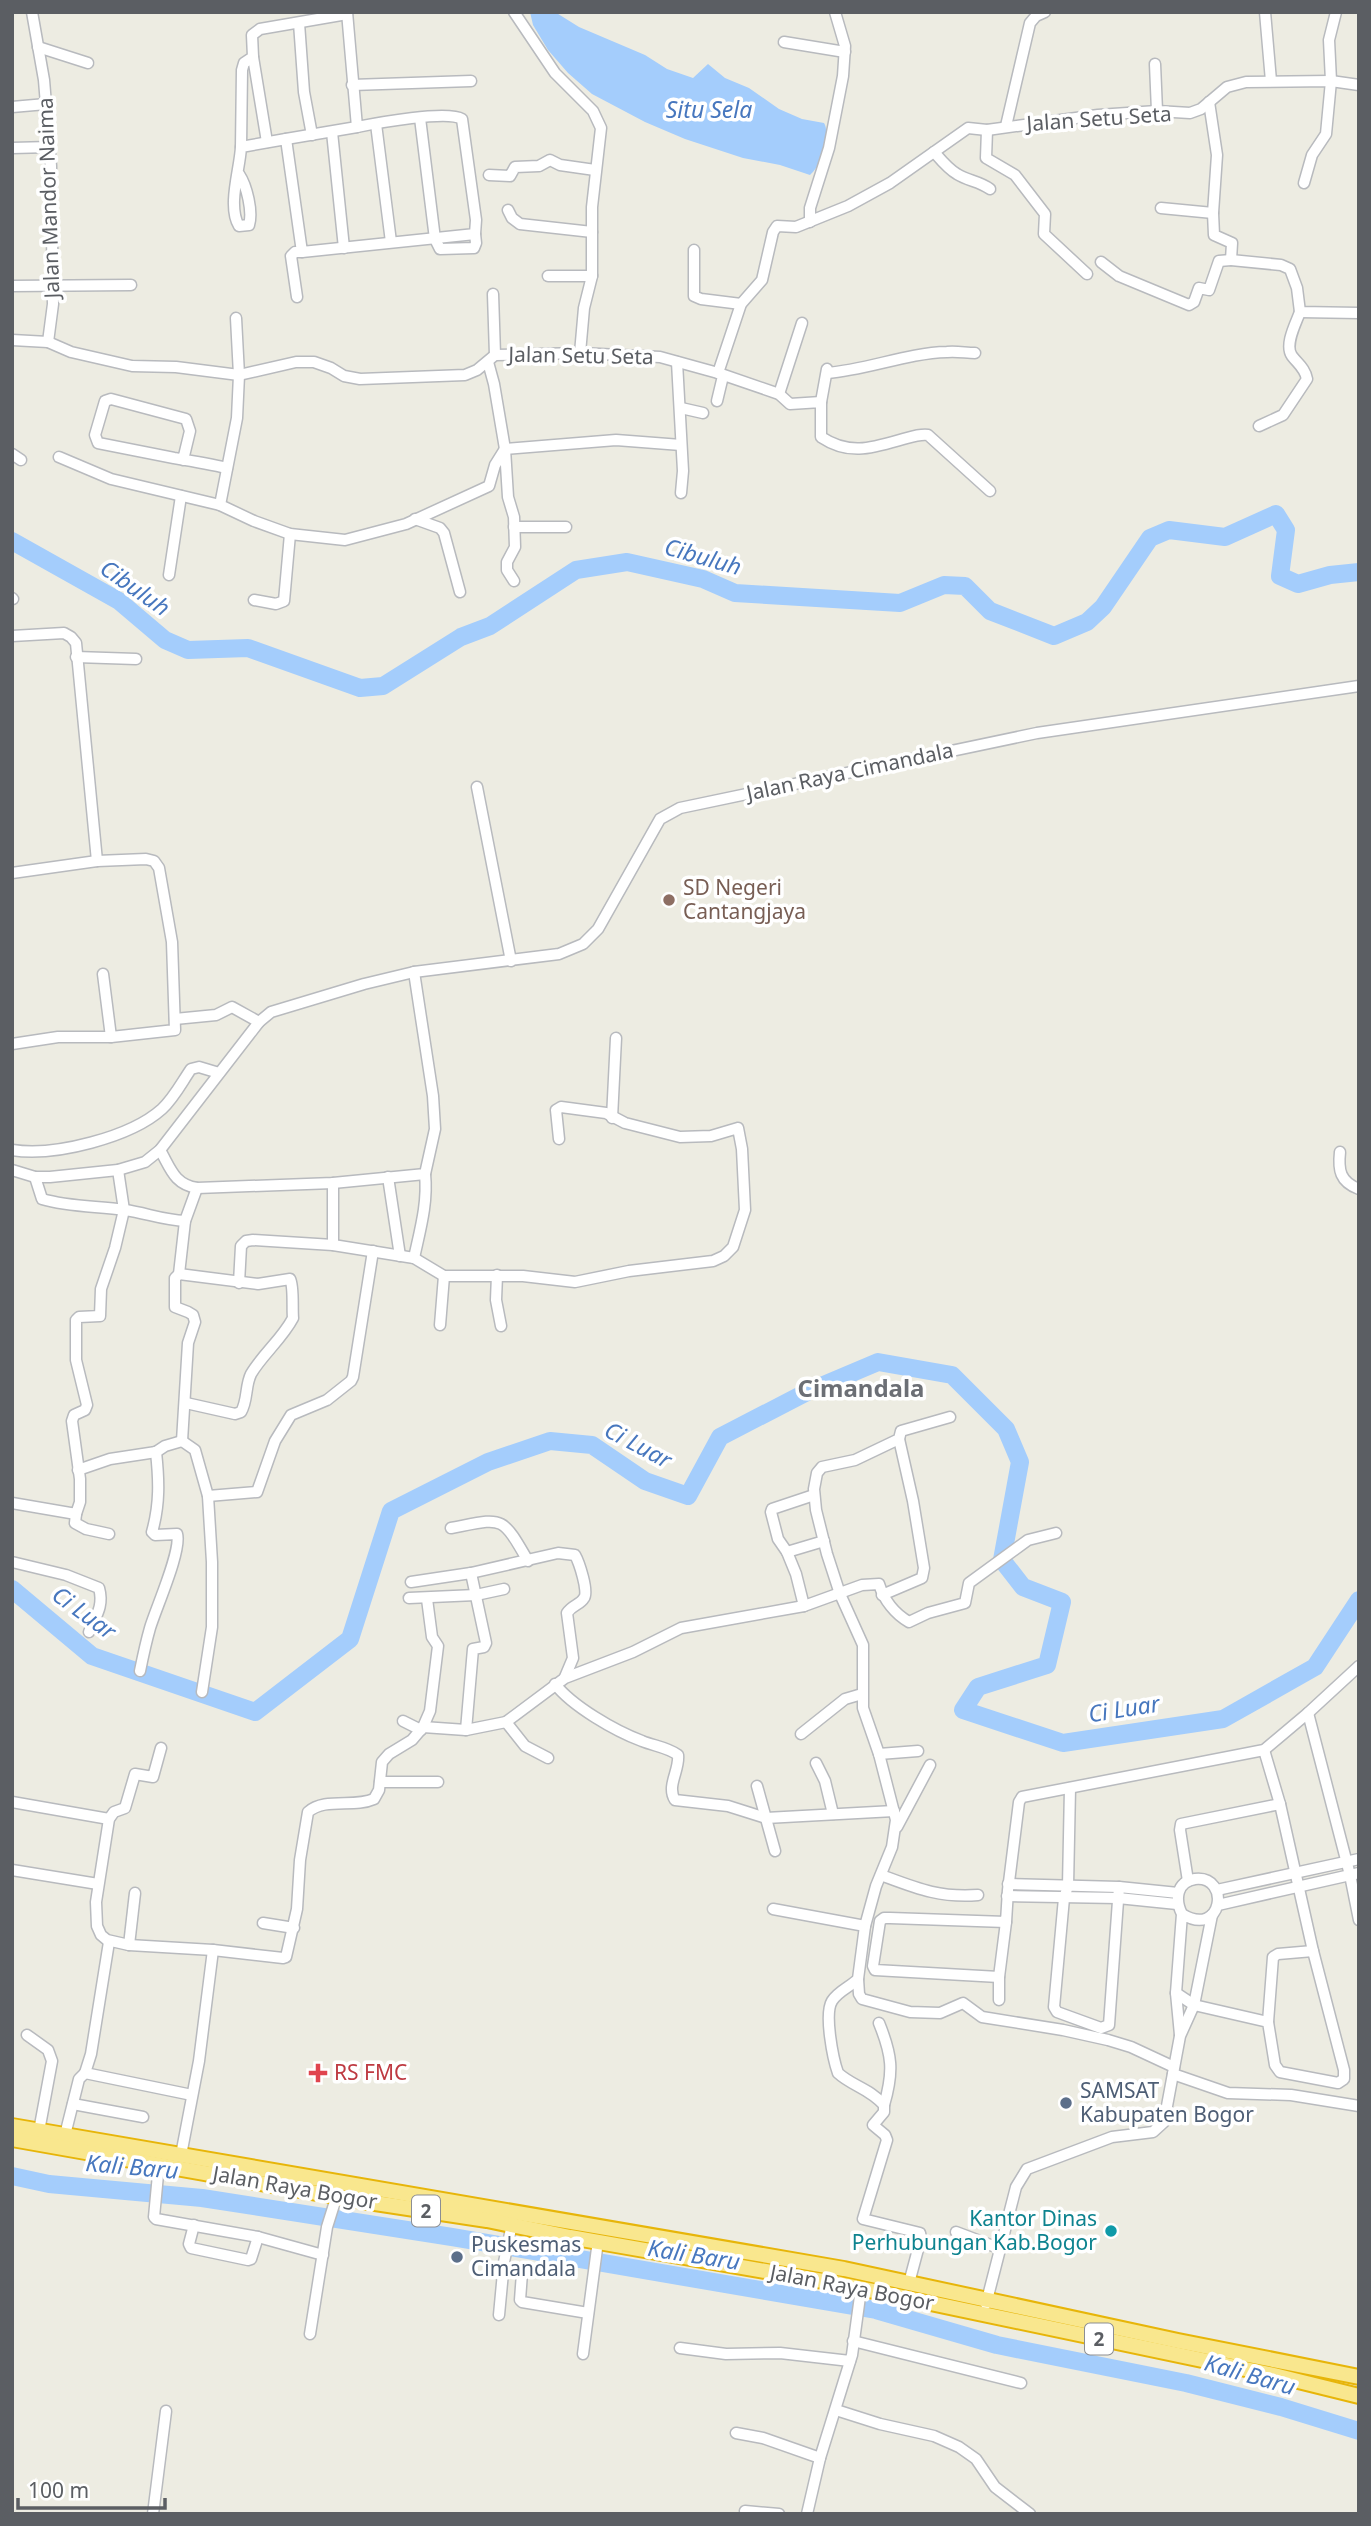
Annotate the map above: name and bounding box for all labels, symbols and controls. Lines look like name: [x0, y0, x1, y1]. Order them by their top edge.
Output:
water label: Situ Sela: [666, 93, 752, 125]
street label: Jalan Mandor Naima: [30, 97, 66, 301]
street label: Jalan Setu Seta: [1023, 99, 1172, 137]
street label: Jalan Setu Seta: [506, 340, 654, 370]
water label: Cibuluh: [661, 530, 745, 582]
water label: Cibuluh: [94, 552, 177, 623]
street label: Jalan Raya Cimandala: [742, 735, 956, 807]
place label: SD Negeri Cantangjaya: [683, 873, 806, 925]
marker: SD Negeri Cantangjaya: [661, 892, 677, 908]
district label: Cimandala: [797, 1371, 925, 1404]
water label: Ci Luar: [599, 1413, 678, 1476]
water label: Ci Luar: [46, 1578, 124, 1647]
water label: Ci Luar: [1086, 1686, 1163, 1729]
place label: RS FMC: [334, 2058, 407, 2086]
marker: RS FMC: [308, 2063, 328, 2083]
place label: SAMSAT Kabupaten Bogor: [1080, 2076, 1254, 2128]
marker: SAMSAT Kabupaten Bogor: [1058, 2095, 1074, 2111]
water label: Kali Baru: [84, 2146, 180, 2186]
street label: Jalan Raya Bogor: [209, 2158, 380, 2215]
road number: 2: [412, 2196, 440, 2226]
place label: Kantor Dinas Perhubungan Kab.Bogor: [852, 2204, 1097, 2256]
marker: Kantor Dinas Perhubungan Kab.Bogor: [1103, 2223, 1119, 2239]
place label: Puskesmas Cimandala: [471, 2230, 581, 2282]
water label: Kali Baru: [646, 2231, 743, 2277]
marker: Puskesmas Cimandala: [449, 2249, 465, 2265]
street label: Jalan Raya Bogor: [766, 2257, 937, 2317]
road number: 2: [1085, 2324, 1113, 2354]
water label: Kali Baru: [1201, 2346, 1299, 2402]
scale bar: [18, 2466, 164, 2510]
text: 100 m: [28, 2476, 89, 2504]

